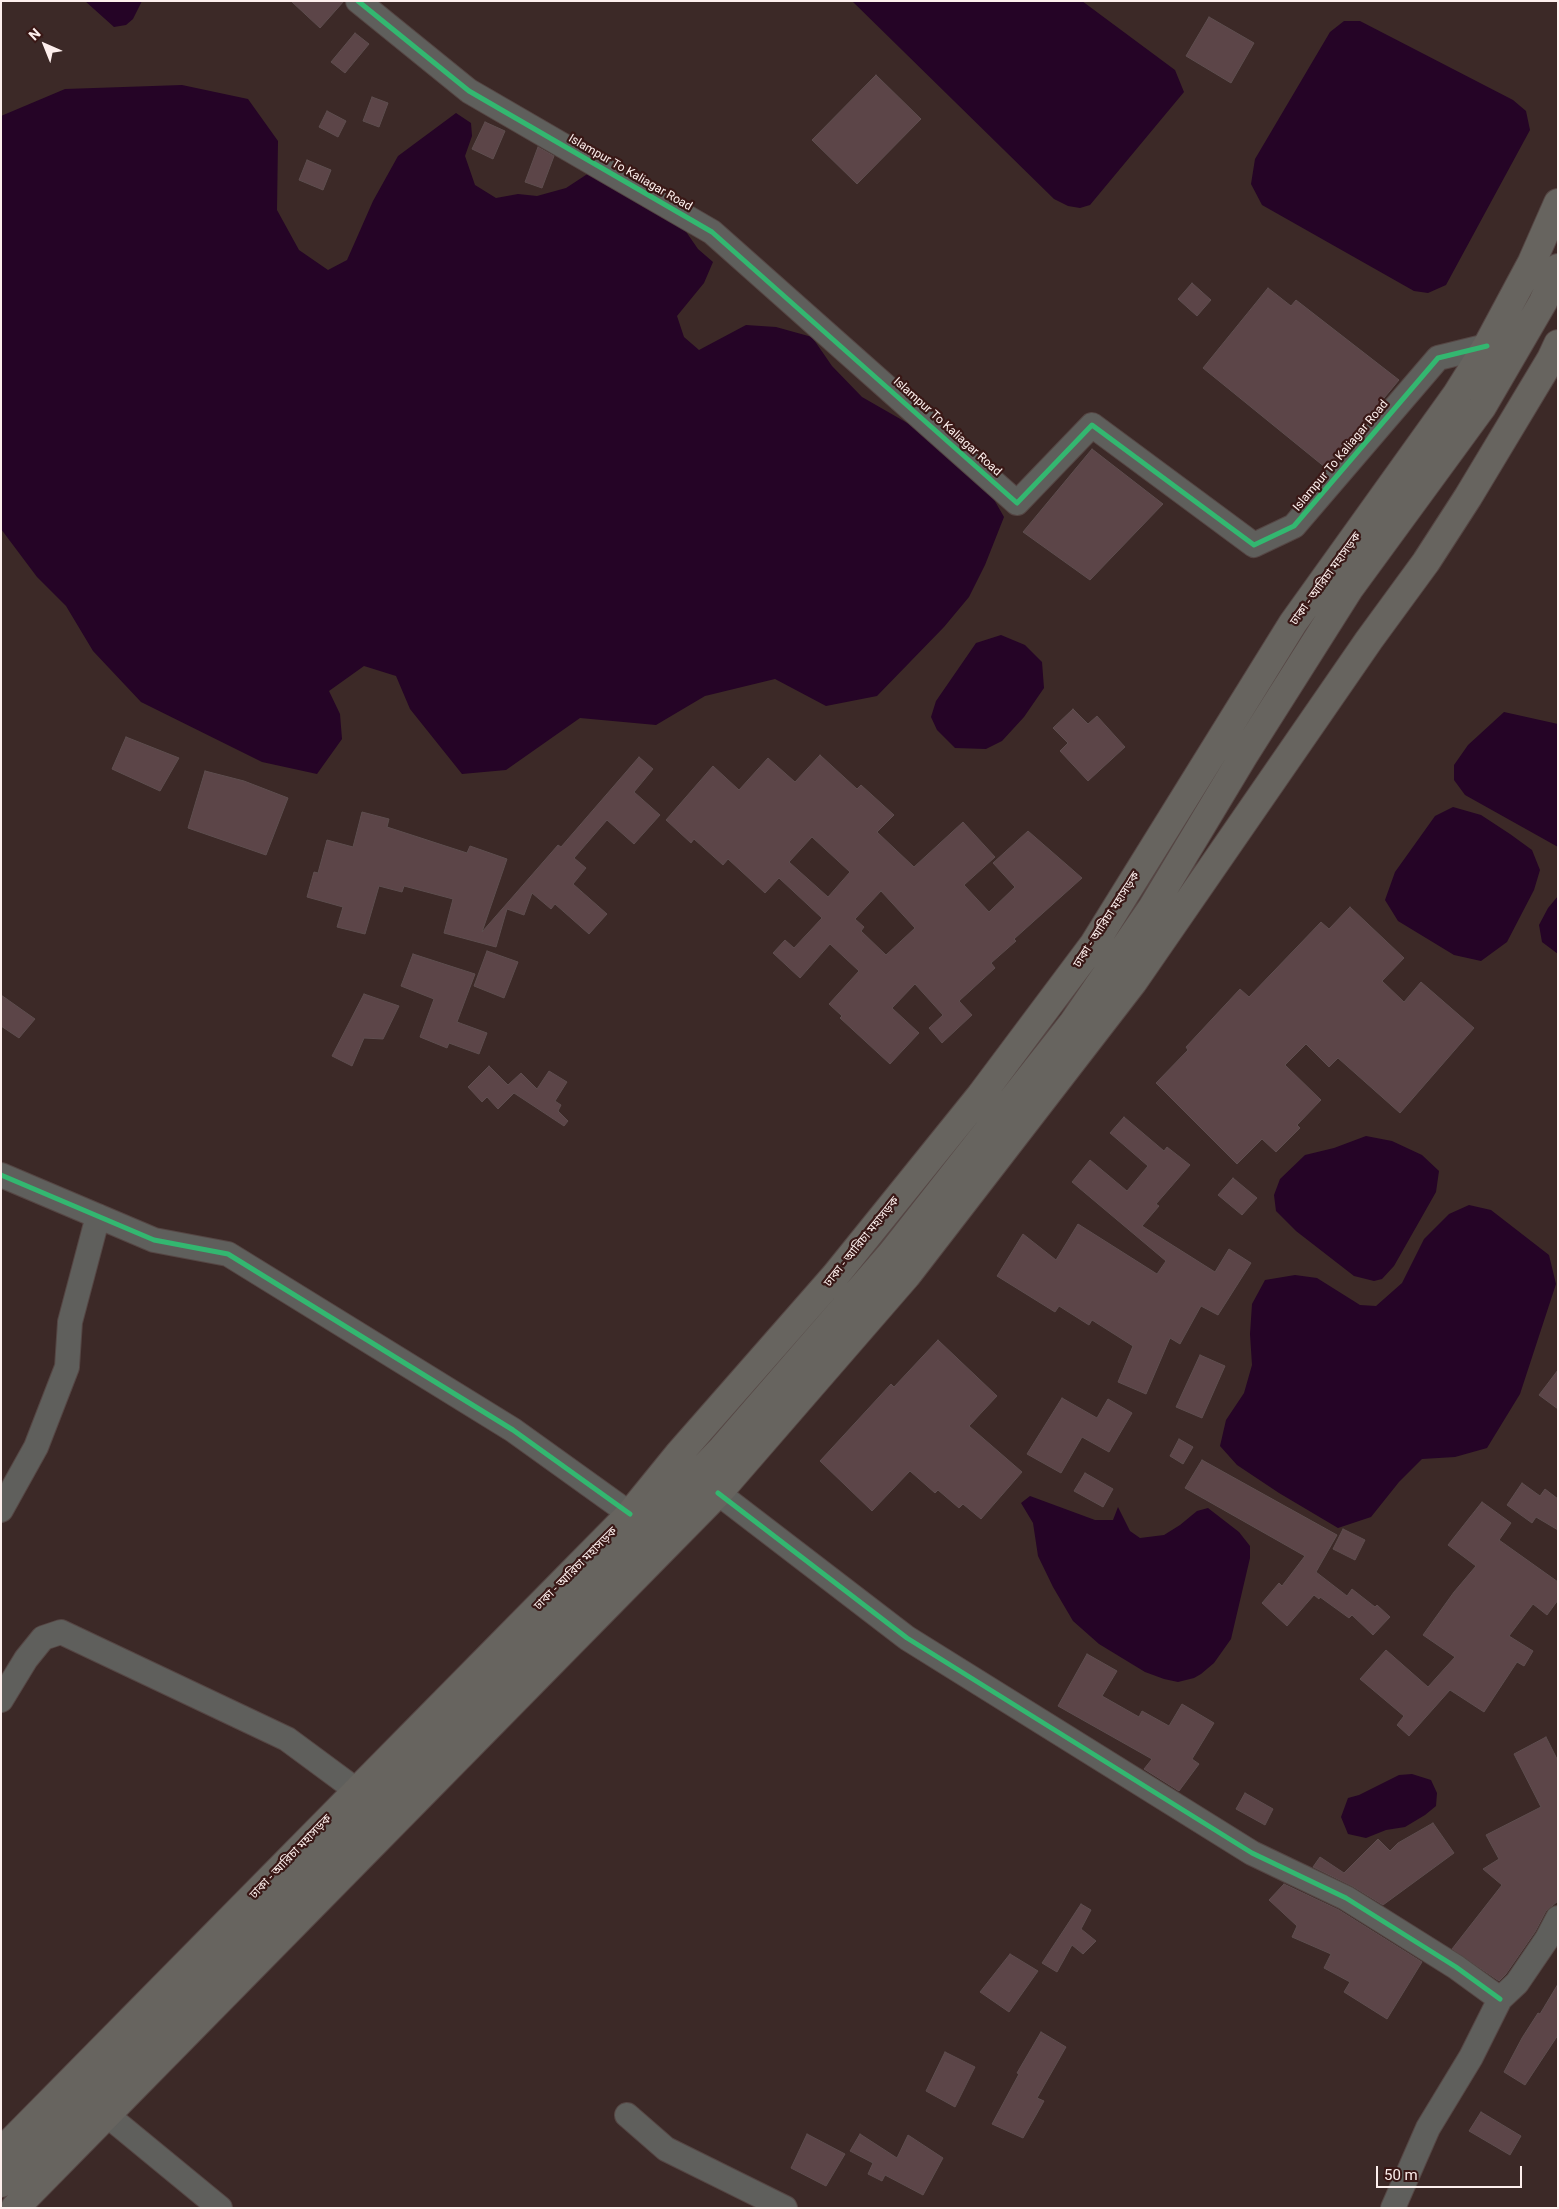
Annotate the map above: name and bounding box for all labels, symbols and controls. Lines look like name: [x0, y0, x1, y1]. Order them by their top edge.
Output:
north arrow: [20, 20, 70, 70]
text: N: [25, 25, 44, 43]
street label: Islampur To Kaliagar Road: [566, 132, 694, 214]
street label: Islampur To Kaliagar Road: [890, 375, 1004, 479]
street label: Islampur To Kaliagar Road: [1290, 398, 1392, 514]
street label: ঢাকা - আরিচা মহাসড়ক: [1287, 530, 1365, 628]
street label: ঢাকা - আরিচা মহাসড়ক: [1071, 869, 1143, 971]
street label: ঢাকা - আরিচা মহাসড়ক: [821, 1194, 903, 1290]
street label: ঢাকা - আরিচা মহাসড়ক: [532, 1525, 620, 1613]
street label: ঢাকা - আরিচা মহাসড়ক: [247, 1812, 335, 1902]
scale bar: [1379, 2156, 1525, 2188]
text: 50 m: [1384, 2166, 1418, 2184]

